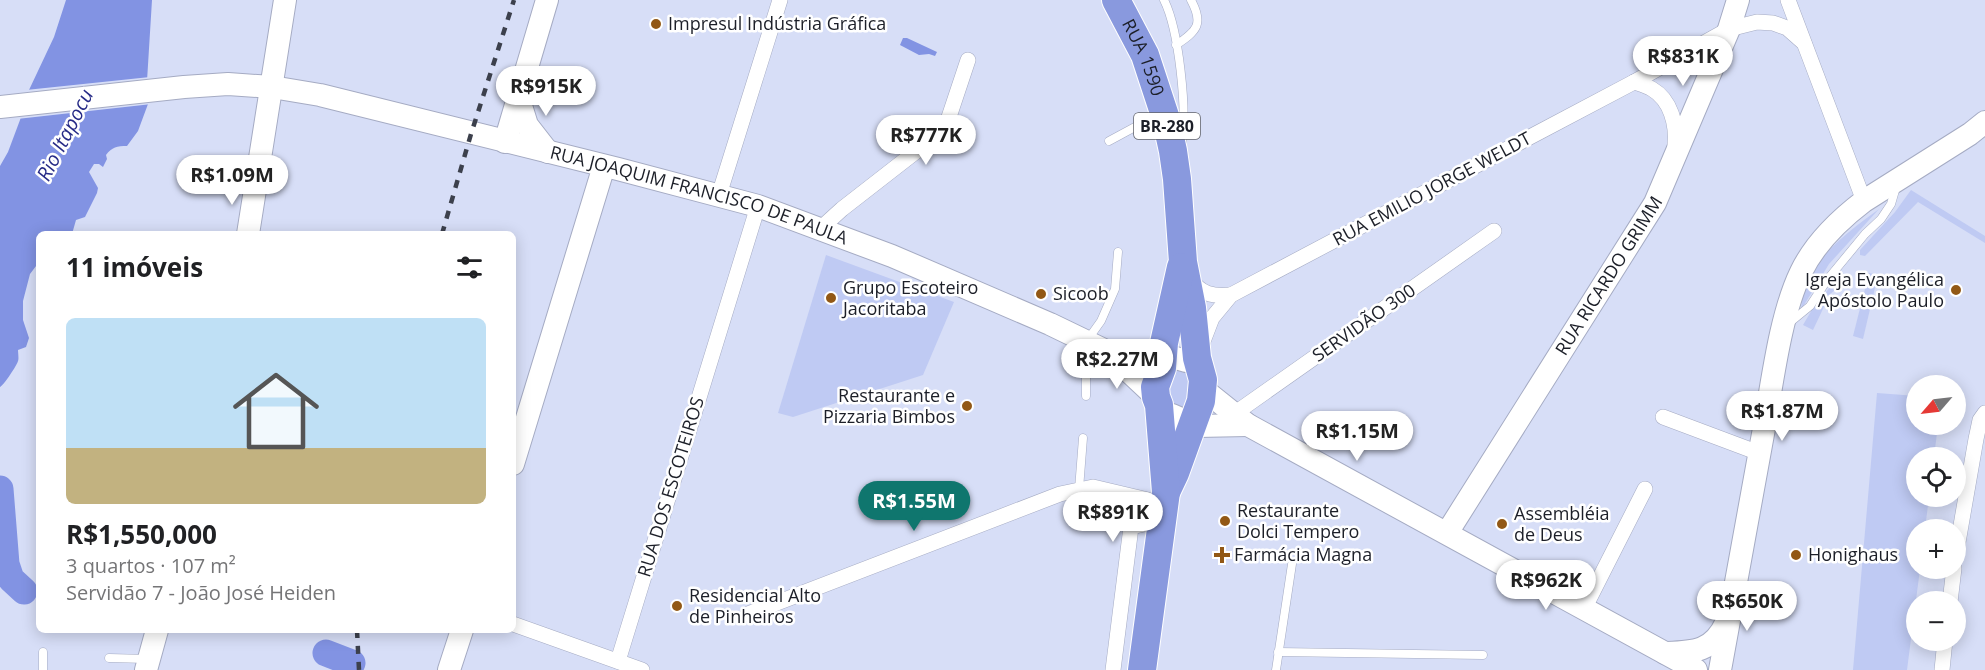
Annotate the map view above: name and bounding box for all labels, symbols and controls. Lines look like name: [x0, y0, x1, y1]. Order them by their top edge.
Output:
place label: Impresul Indústria Gráfica: [668, 11, 886, 35]
street label: RUA 1590: [1117, 15, 1171, 99]
marker: Impresul Indústria Gráfica: [649, 17, 663, 31]
pin: R$831K: [1634, 36, 1732, 87]
text: R$831K: [1647, 42, 1719, 69]
pin: R$915K: [497, 66, 595, 117]
text: R$915K: [510, 72, 582, 99]
water label: Rio Itapocu: [30, 84, 99, 185]
road number: BR-280: [1134, 113, 1200, 139]
pin: R$777K: [877, 115, 975, 166]
text: R$777K: [890, 121, 962, 148]
street label: RUA EMILIO JORGE WELDT: [1328, 126, 1535, 251]
street label: RUA JOAQUIM FRANCISCO DE PAULA: [548, 140, 852, 250]
pin: R$1.09M: [177, 155, 287, 206]
text: R$1.09M: [190, 161, 274, 188]
street label: RUA RICARDO GRIMM: [1549, 191, 1667, 359]
text: 11 imóveis: [66, 249, 203, 285]
icon: filters: [453, 251, 486, 284]
place label: Igreja Evangélica Apóstolo Paulo: [1805, 267, 1944, 312]
place label: Grupo Escoteiro Jacoritaba: [841, 275, 978, 320]
street label: SERVIDÃO 300: [1307, 278, 1420, 367]
place label: Sicoob: [1053, 281, 1109, 305]
marker: Igreja Evangélica Apóstolo Paulo: [1949, 283, 1963, 297]
marker: Sicoob: [1034, 287, 1048, 301]
marker: Grupo Escoteiro Jacoritaba: [824, 291, 838, 305]
pin: R$2.27M: [1062, 339, 1172, 390]
text: R$2.27M: [1075, 345, 1159, 372]
icon: home: [222, 357, 330, 465]
north arrow: [1906, 375, 1966, 435]
map controls: [1906, 375, 1966, 651]
place label: Restaurante e Pizzaria Bimbos: [823, 383, 955, 428]
pin: R$1.87M: [1727, 391, 1837, 442]
street label: RUA DOS ESCOTEIROS: [631, 394, 709, 580]
text: R$1.87M: [1740, 397, 1824, 424]
marker: Restaurante e Pizzaria Bimbos: [960, 399, 974, 413]
pin: R$1.15M: [1302, 411, 1412, 462]
text: R$1.15M: [1315, 417, 1399, 444]
button: locate: [1906, 447, 1966, 507]
pin: R$1.55M: [859, 481, 969, 532]
text: R$1.55M: [872, 487, 956, 514]
pin: R$891K: [1064, 492, 1162, 543]
text: R$891K: [1077, 498, 1149, 525]
place label: Restaurante Dolci Tempero: [1237, 498, 1359, 543]
place label: Assembléia de Deus: [1514, 501, 1610, 546]
marker: Restaurante Dolci Tempero: [1218, 514, 1232, 528]
text: R$1,550,000: [66, 516, 217, 552]
marker: Assembléia de Deus: [1495, 517, 1509, 531]
button: +: [1906, 519, 1966, 579]
place label: Farmácia Magna: [1234, 542, 1372, 566]
place label: Honighaus: [1808, 542, 1898, 566]
marker: Farmácia Magna: [1215, 548, 1229, 562]
marker: Honighaus: [1789, 548, 1803, 562]
text: 3 quartos · 107 m²: [66, 552, 236, 579]
pin: R$962K: [1497, 560, 1595, 611]
text: R$962K: [1510, 566, 1582, 593]
text: Servidão 7 - João José Heiden: [66, 579, 336, 606]
pin: R$650K: [1698, 581, 1796, 632]
place label: Residencial Alto de Pinheiros: [689, 583, 821, 628]
text: R$650K: [1711, 587, 1783, 614]
button: −: [1906, 591, 1966, 651]
marker: Residencial Alto de Pinheiros: [670, 599, 684, 613]

